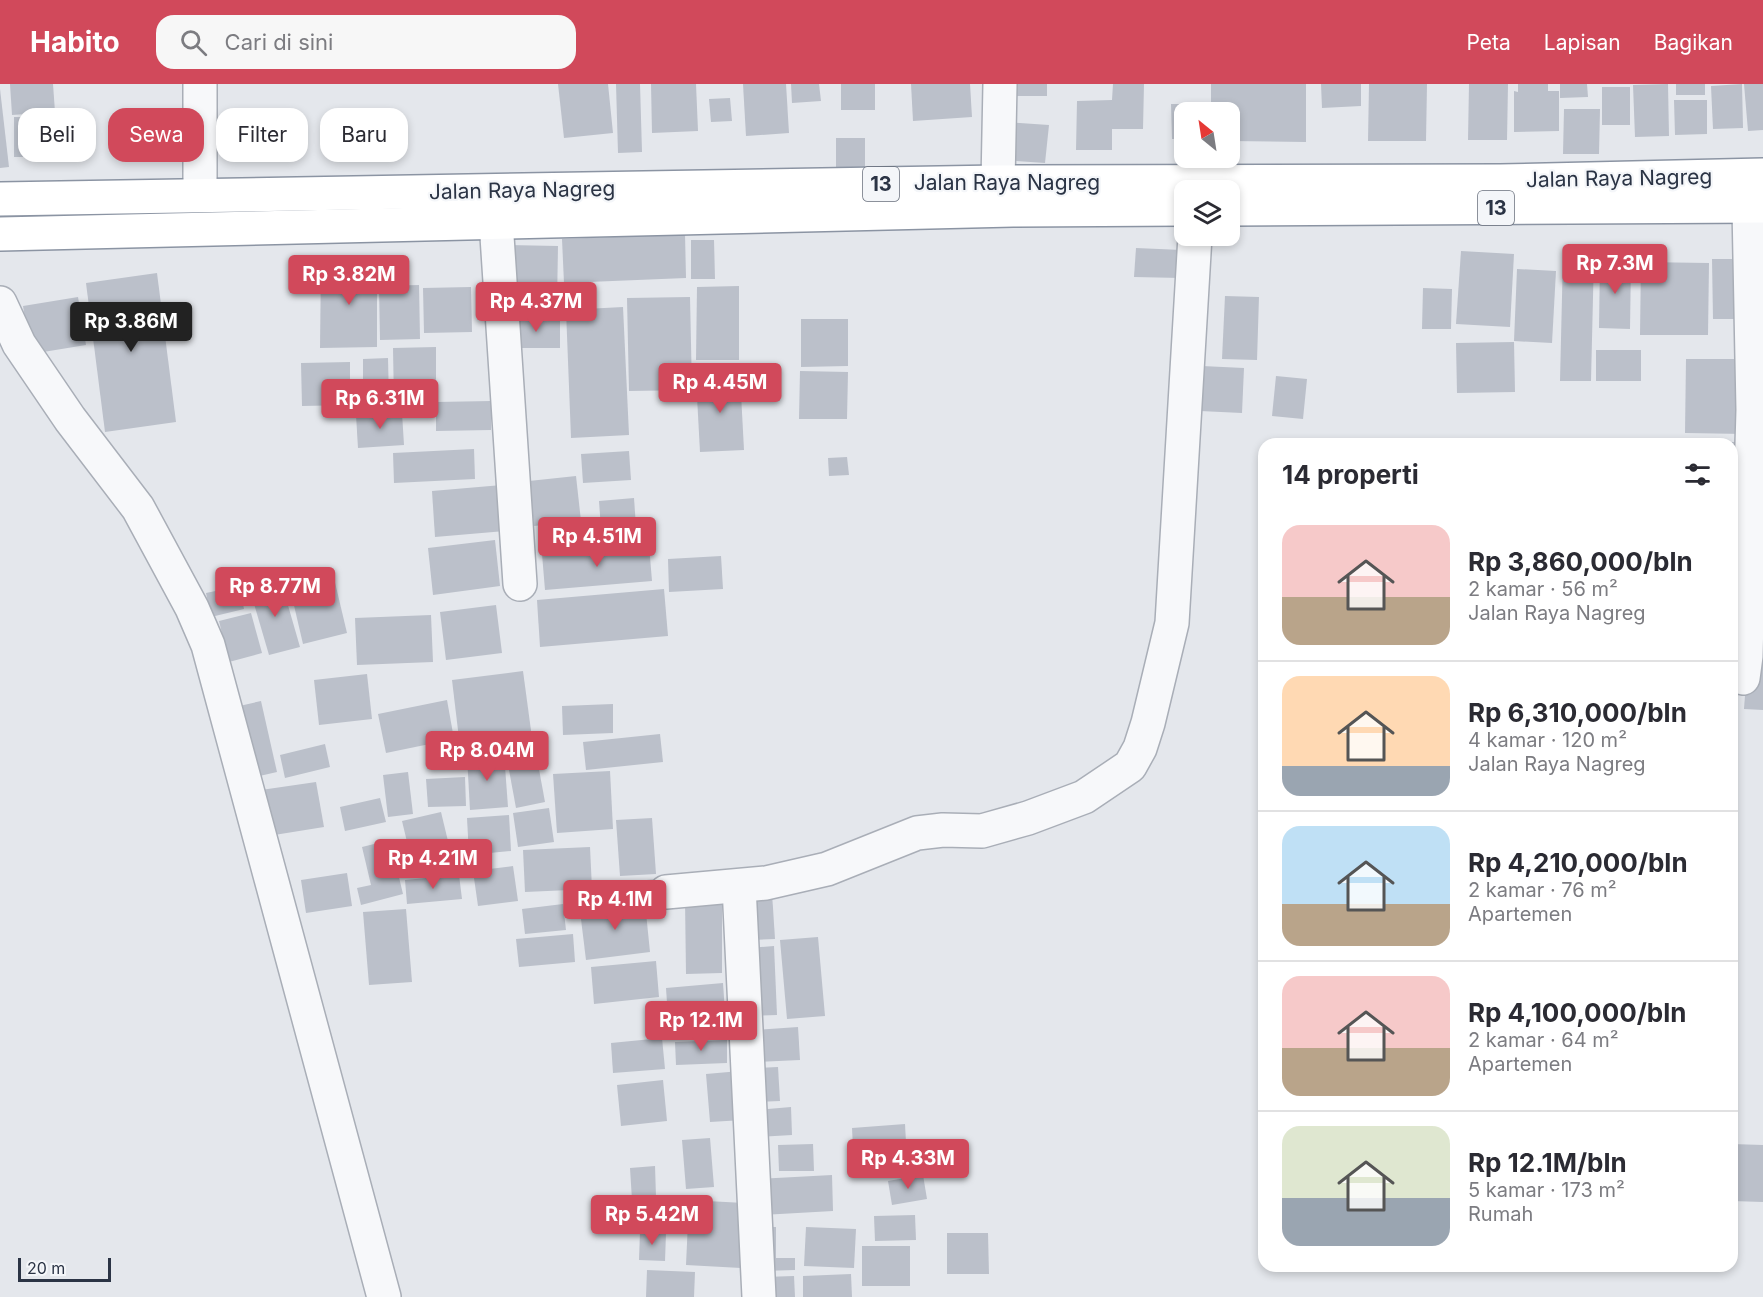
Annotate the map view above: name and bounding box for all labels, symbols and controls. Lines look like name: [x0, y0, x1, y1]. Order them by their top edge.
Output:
search box: [156, 15, 576, 69]
text: Habito: [30, 25, 120, 59]
icon: search: [177, 26, 210, 59]
text: Cari di sini: [225, 29, 333, 55]
text: Peta: [1467, 30, 1511, 55]
text: Lapisan: [1544, 30, 1621, 55]
text: Bagikan: [1654, 30, 1733, 55]
north arrow: [1174, 102, 1240, 168]
map controls: [1174, 102, 1240, 246]
chip: Beli: [18, 108, 96, 162]
chip: Sewa: [108, 108, 204, 162]
chip: Filter: [216, 108, 308, 162]
chip: Baru: [320, 108, 408, 162]
street label: Jalan Raya Nagreg: [1526, 164, 1712, 192]
road number: 13: [863, 167, 899, 201]
street label: Jalan Raya Nagreg: [914, 170, 1100, 195]
street label: Jalan Raya Nagreg: [429, 176, 615, 204]
button: layers: [1174, 180, 1240, 246]
road number: 13: [1478, 191, 1514, 225]
pin: Rp 7.3M: [1560, 244, 1670, 295]
text: Rp 7.3M: [1576, 251, 1654, 275]
pin: Rp 3.82M: [287, 255, 411, 306]
text: Rp 3.82M: [302, 262, 396, 286]
pin: Rp 4.37M: [474, 282, 598, 333]
text: Rp 4.37M: [490, 289, 582, 313]
pin: Rp 3.86M: [69, 302, 193, 353]
text: Rp 3.86M: [84, 309, 178, 333]
pin: Rp 4.45M: [658, 363, 782, 414]
text: Rp 4.45M: [673, 370, 767, 394]
pin: Rp 6.31M: [318, 379, 442, 430]
text: Rp 6.31M: [335, 386, 425, 410]
icon: filters: [1681, 458, 1714, 491]
text: 14 properti: [1282, 459, 1419, 490]
pin: Rp 4.51M: [535, 517, 659, 568]
text: Rp 4.51M: [552, 524, 642, 548]
text: Rp 3,860,000/bln: [1468, 546, 1693, 577]
icon: home: [1330, 549, 1402, 621]
pin: Rp 8.77M: [213, 567, 337, 618]
text: Rp 8.77M: [229, 574, 321, 598]
text: 2 kamar · 56 m²: [1468, 577, 1618, 601]
text: Jalan Raya Nagreg: [1468, 601, 1646, 625]
text: Rp 6,310,000/bln: [1468, 697, 1687, 728]
icon: home: [1330, 700, 1402, 772]
text: 4 kamar · 120 m²: [1468, 728, 1627, 752]
pin: Rp 8.04M: [425, 731, 549, 782]
text: Rp 8.04M: [440, 738, 534, 762]
text: Jalan Raya Nagreg: [1468, 752, 1646, 776]
pin: Rp 4.21M: [371, 839, 495, 890]
text: Rp 4.21M: [388, 846, 478, 870]
text: Rp 4,210,000/bln: [1468, 847, 1688, 878]
icon: home: [1330, 850, 1402, 922]
text: 2 kamar · 76 m²: [1468, 878, 1617, 902]
pin: Rp 4.1M: [560, 880, 670, 931]
text: Rp 4.1M: [577, 887, 653, 911]
text: Apartemen: [1468, 902, 1572, 926]
text: Rp 4,100,000/bln: [1468, 997, 1686, 1028]
icon: home: [1330, 1000, 1402, 1072]
pin: Rp 12.1M: [639, 1001, 763, 1052]
text: Rp 12.1M: [659, 1008, 743, 1032]
text: 2 kamar · 64 m²: [1468, 1028, 1619, 1052]
text: Apartemen: [1468, 1052, 1572, 1076]
pin: Rp 4.33M: [846, 1139, 970, 1190]
text: Rp 4.33M: [861, 1146, 955, 1170]
text: Rp 12.1M/bln: [1468, 1147, 1627, 1178]
icon: home: [1330, 1150, 1402, 1222]
text: 5 kamar · 173 m²: [1468, 1178, 1625, 1202]
pin: Rp 5.42M: [590, 1195, 714, 1246]
text: Rp 5.42M: [605, 1202, 699, 1226]
text: Rumah: [1468, 1202, 1533, 1226]
scale bar: [18, 1255, 111, 1282]
text: 20 m: [27, 1258, 65, 1278]

